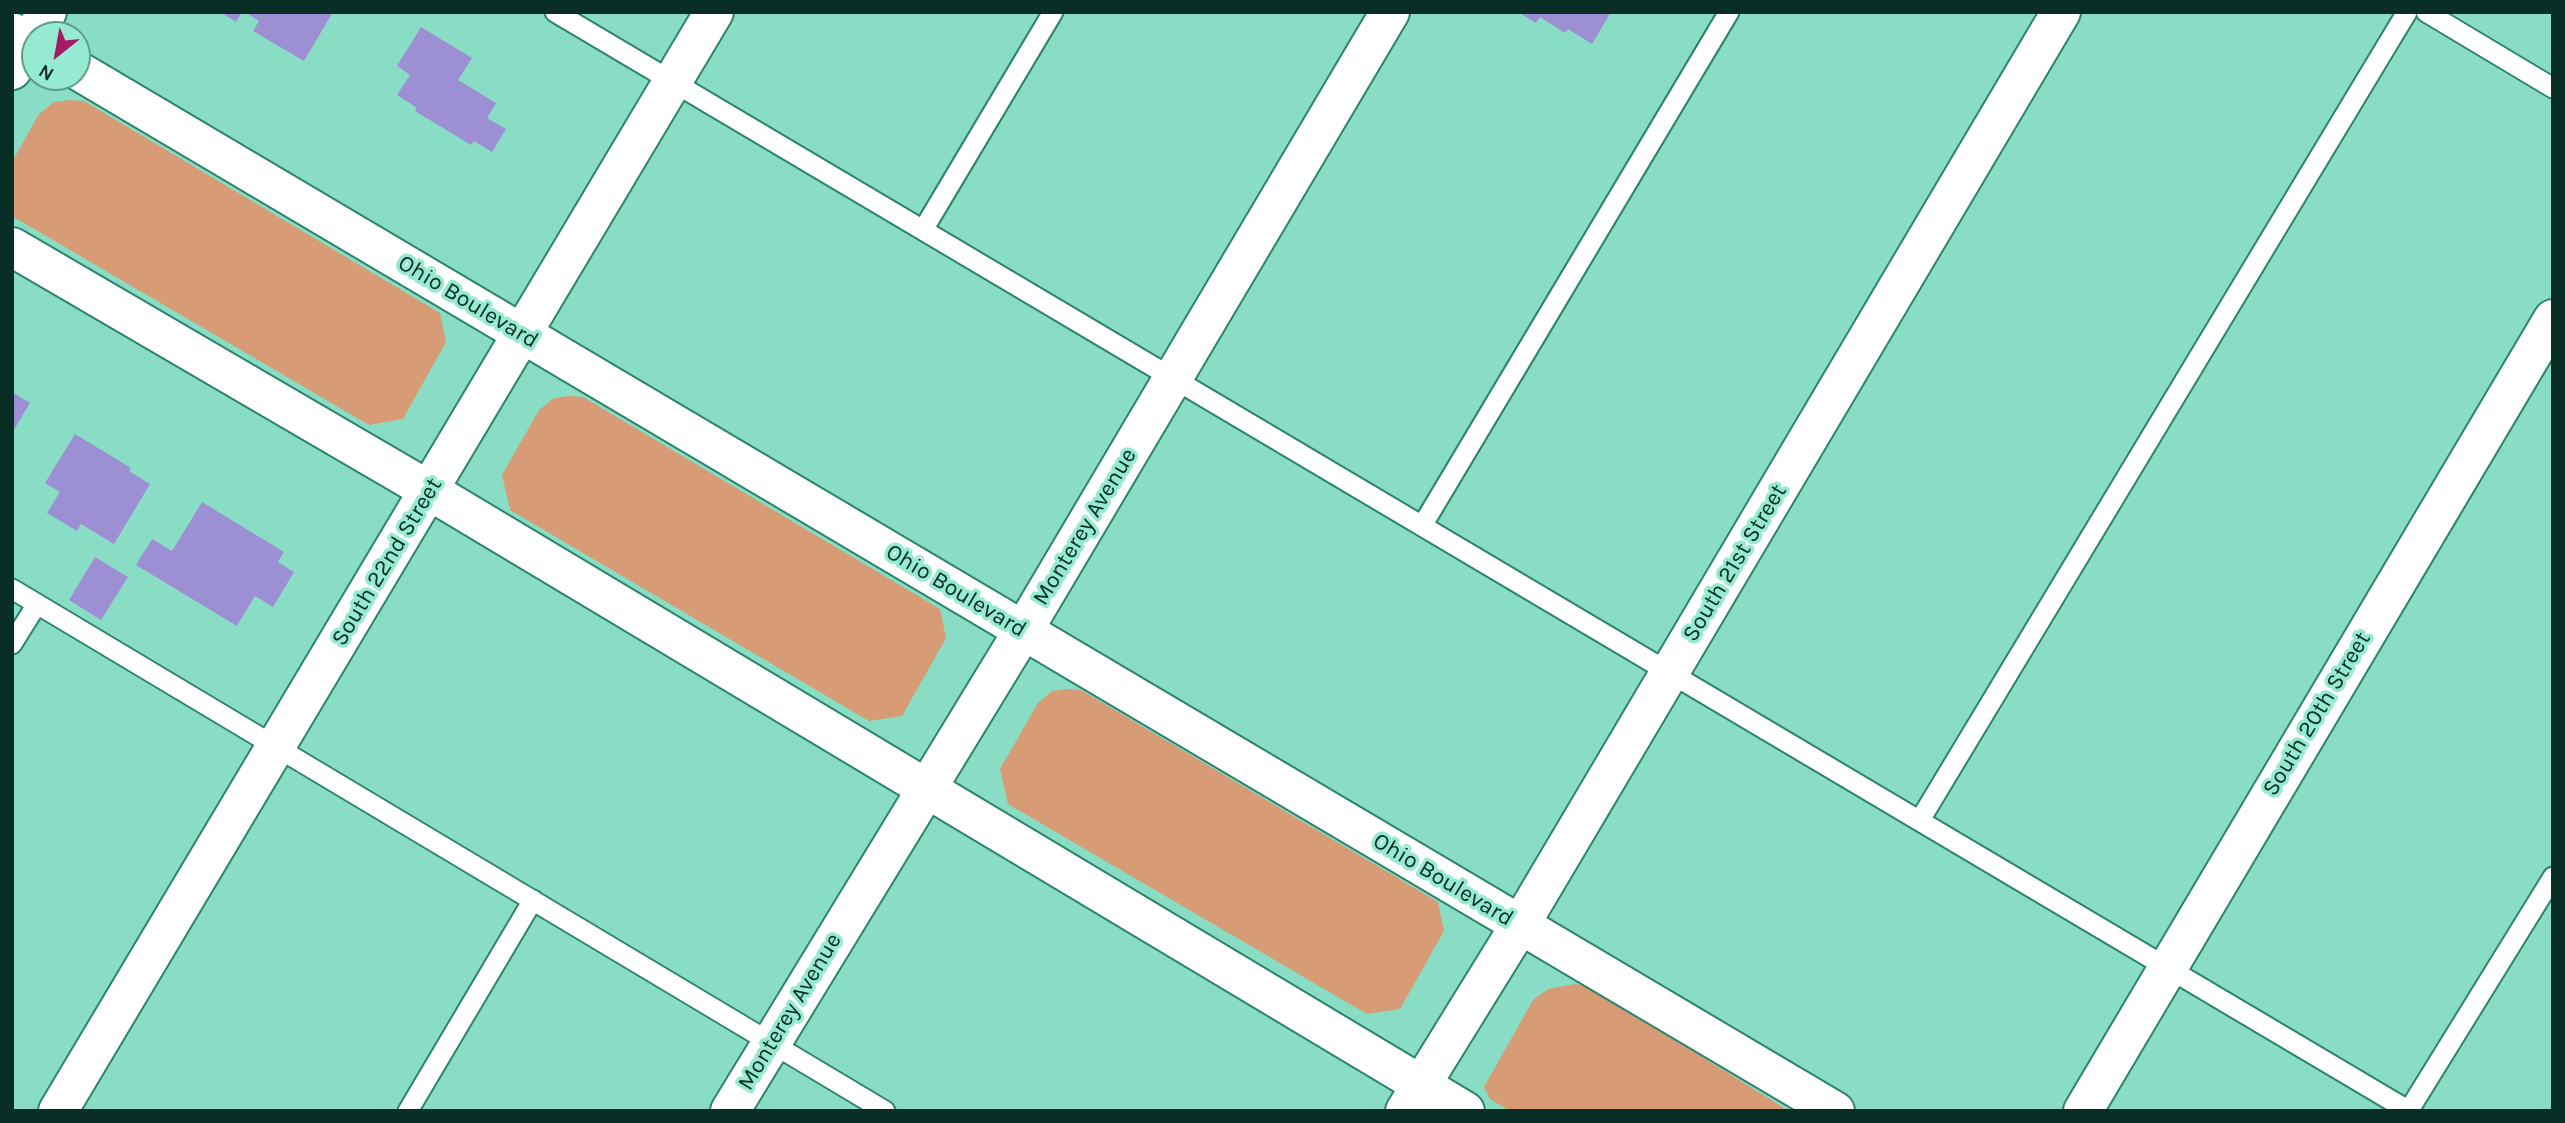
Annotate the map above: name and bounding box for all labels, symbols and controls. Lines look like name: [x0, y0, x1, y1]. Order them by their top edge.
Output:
north arrow: [21, 21, 91, 91]
text: N: [35, 59, 58, 85]
street label: Ohio Boulevard: [393, 249, 543, 355]
street label: Monterey Avenue: [1027, 443, 1143, 611]
street label: South 22nd Street: [326, 473, 448, 651]
street label: South 21st Street: [1677, 479, 1793, 647]
street label: Ohio Boulevard: [881, 538, 1031, 644]
street label: South 20th Street: [2257, 627, 2377, 801]
street label: Ohio Boulevard: [1368, 827, 1518, 933]
street label: Monterey Avenue: [732, 928, 848, 1096]

